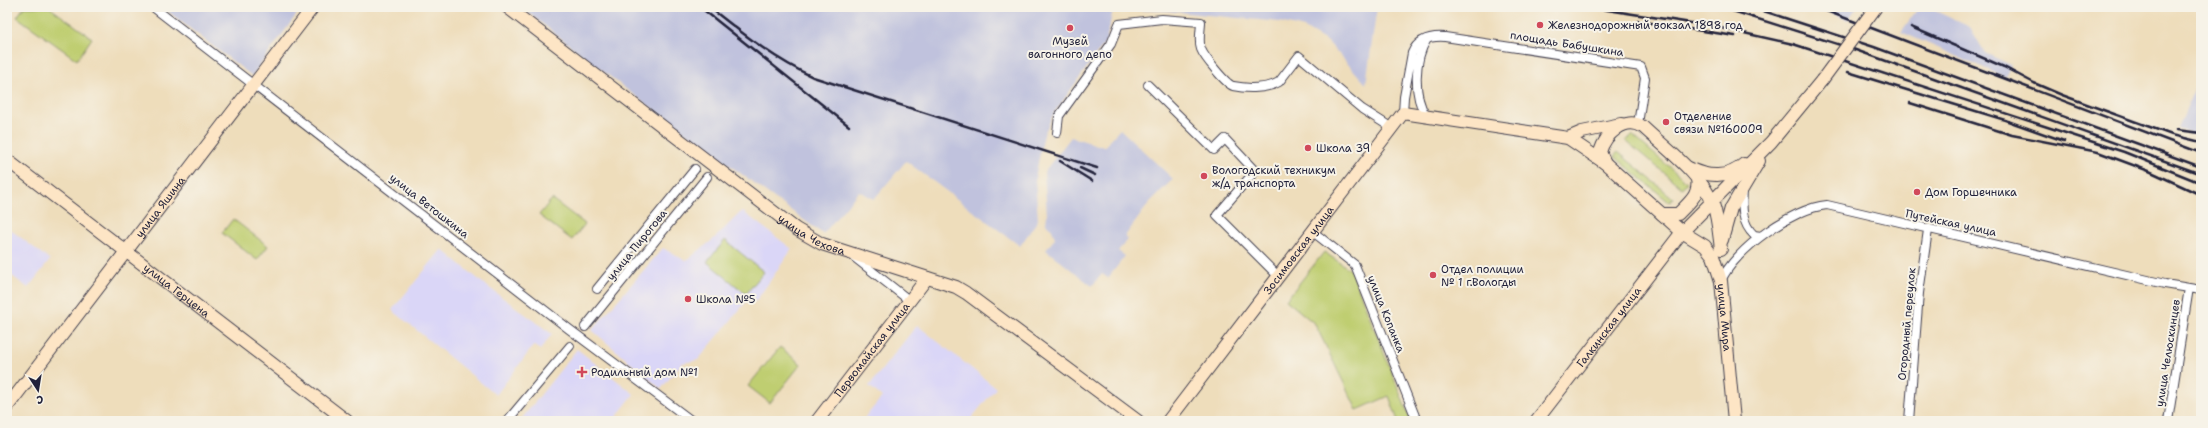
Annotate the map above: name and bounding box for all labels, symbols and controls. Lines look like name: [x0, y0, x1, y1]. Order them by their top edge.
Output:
place label: Железнодорожный вокзал 1898 год: [1548, 18, 1743, 33]
marker: Железнодорожный вокзал 1898 год: [1535, 20, 1545, 30]
marker: Музей вагонного депо: [1065, 23, 1075, 33]
street label: площадь Бабушкина: [1509, 28, 1625, 60]
place label: Музей вагонного депо: [1028, 34, 1112, 62]
place label: Отделение связи №160009: [1674, 109, 1763, 137]
marker: Отделение связи №160009: [1661, 117, 1671, 127]
place label: Школа 39: [1316, 141, 1370, 156]
marker: Школа 39: [1303, 143, 1313, 153]
place label: Вологодский техникум ж/д транспорта: [1212, 163, 1336, 191]
street label: улица Ветошкина: [386, 170, 472, 242]
marker: Вологодский техникум ж/д транспорта: [1199, 171, 1209, 181]
street label: улица Яшина: [132, 173, 189, 241]
place label: Дом Горшечника: [1925, 185, 2017, 200]
marker: Дом Горшечника: [1912, 187, 1922, 197]
street label: Зосимовская улица: [1260, 203, 1337, 297]
street label: улица Пирогова: [604, 206, 671, 284]
street label: Путейская улица: [1904, 206, 1998, 240]
street label: улица Чехова: [775, 210, 847, 258]
street label: улица Герцена: [140, 260, 213, 321]
place label: Отдел полиции № 1 г.Вологды: [1441, 262, 1524, 290]
street label: Огородный переулок: [1895, 267, 1919, 381]
marker: Отдел полиции № 1 г.Вологды: [1428, 270, 1438, 280]
street label: улица Копанка: [1364, 273, 1408, 355]
street label: улица Мира: [1714, 283, 1735, 352]
street label: Галкинская улица: [1573, 284, 1645, 370]
place label: Школа №5: [696, 292, 756, 307]
marker: Школа №5: [683, 294, 693, 304]
street label: улица Челюскинцев: [2152, 298, 2184, 408]
street label: Первомайская улица: [831, 299, 913, 400]
place label: Родильный дом №1: [591, 365, 698, 380]
marker: Родильный дом №1: [576, 366, 588, 378]
north arrow: [18, 370, 58, 410]
text: С: [35, 391, 45, 407]

